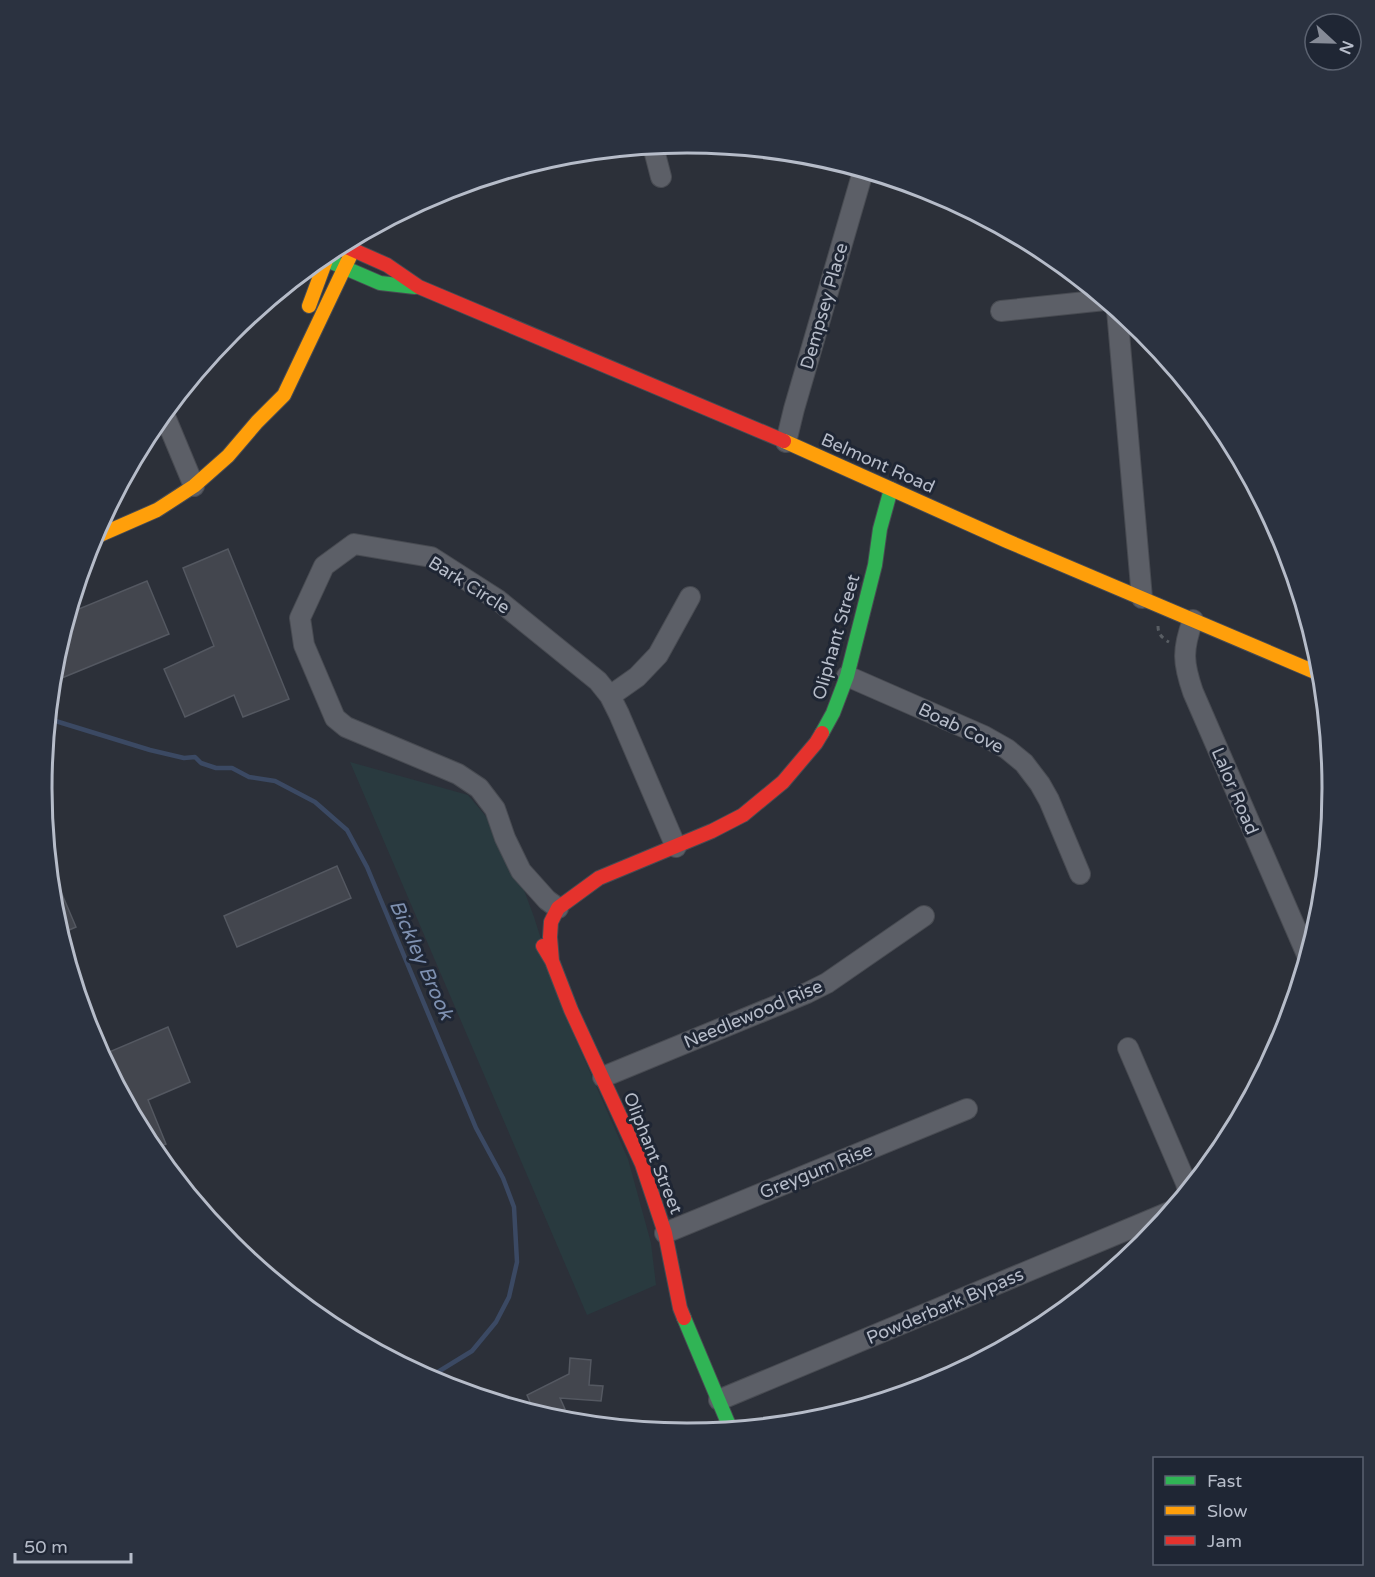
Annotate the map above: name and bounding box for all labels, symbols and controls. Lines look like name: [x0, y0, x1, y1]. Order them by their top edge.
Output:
north arrow: [1303, 12, 1363, 72]
text: N: [1334, 38, 1358, 57]
street label: Dempsey Place: [795, 240, 853, 372]
street label: Belmont Road: [818, 428, 938, 498]
street label: Bark Circle: [424, 551, 514, 619]
street label: Oliphant Street: [808, 572, 864, 702]
street label: Boab Cove: [915, 698, 1007, 758]
street label: Lalor Road: [1207, 744, 1263, 838]
water label: Bickley Brook: [384, 896, 459, 1026]
street label: Needlewood Rise: [680, 975, 826, 1053]
street label: Oliphant Street: [619, 1089, 688, 1217]
street label: Greygum Rise: [756, 1138, 876, 1204]
street label: Powderbark Bypass: [863, 1263, 1027, 1349]
legend: [1153, 1457, 1363, 1565]
text: Fast: [1207, 1470, 1242, 1492]
text: Slow: [1207, 1500, 1248, 1522]
scale bar: [15, 1526, 130, 1564]
text: Jam: [1207, 1530, 1242, 1552]
text: 50 m: [24, 1536, 68, 1558]

